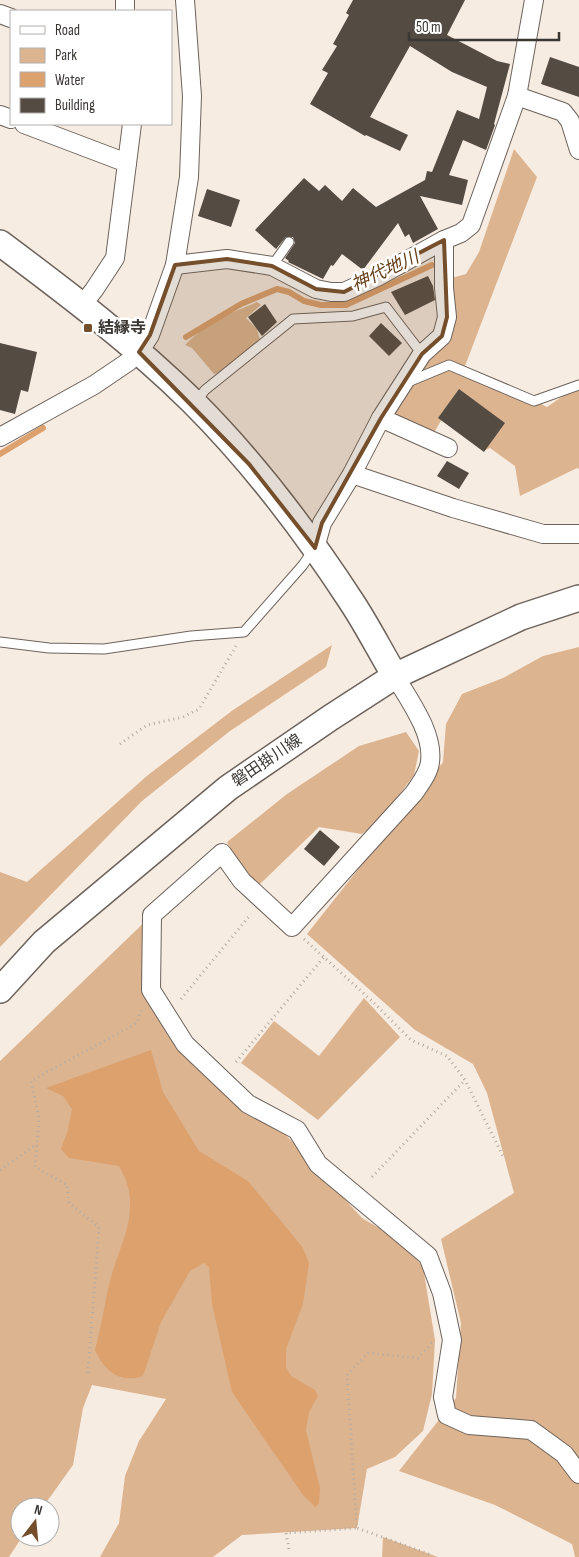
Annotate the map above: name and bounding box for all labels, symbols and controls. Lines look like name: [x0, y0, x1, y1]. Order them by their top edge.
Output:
legend: [10, 10, 172, 125]
scale bar: [409, 10, 559, 42]
text: 50 m: [416, 18, 441, 37]
text: Road: [55, 21, 80, 40]
text: Park: [55, 46, 77, 65]
text: Water: [55, 71, 86, 90]
text: Building: [55, 96, 95, 115]
water label: 神代地川: [348, 245, 424, 296]
place label: 結縁寺: [98, 319, 146, 338]
marker: 結縁寺: [82, 322, 94, 334]
street label: 磐田掛川線: [229, 731, 305, 791]
north arrow: [10, 1497, 60, 1547]
text: N: [33, 1501, 44, 1519]

